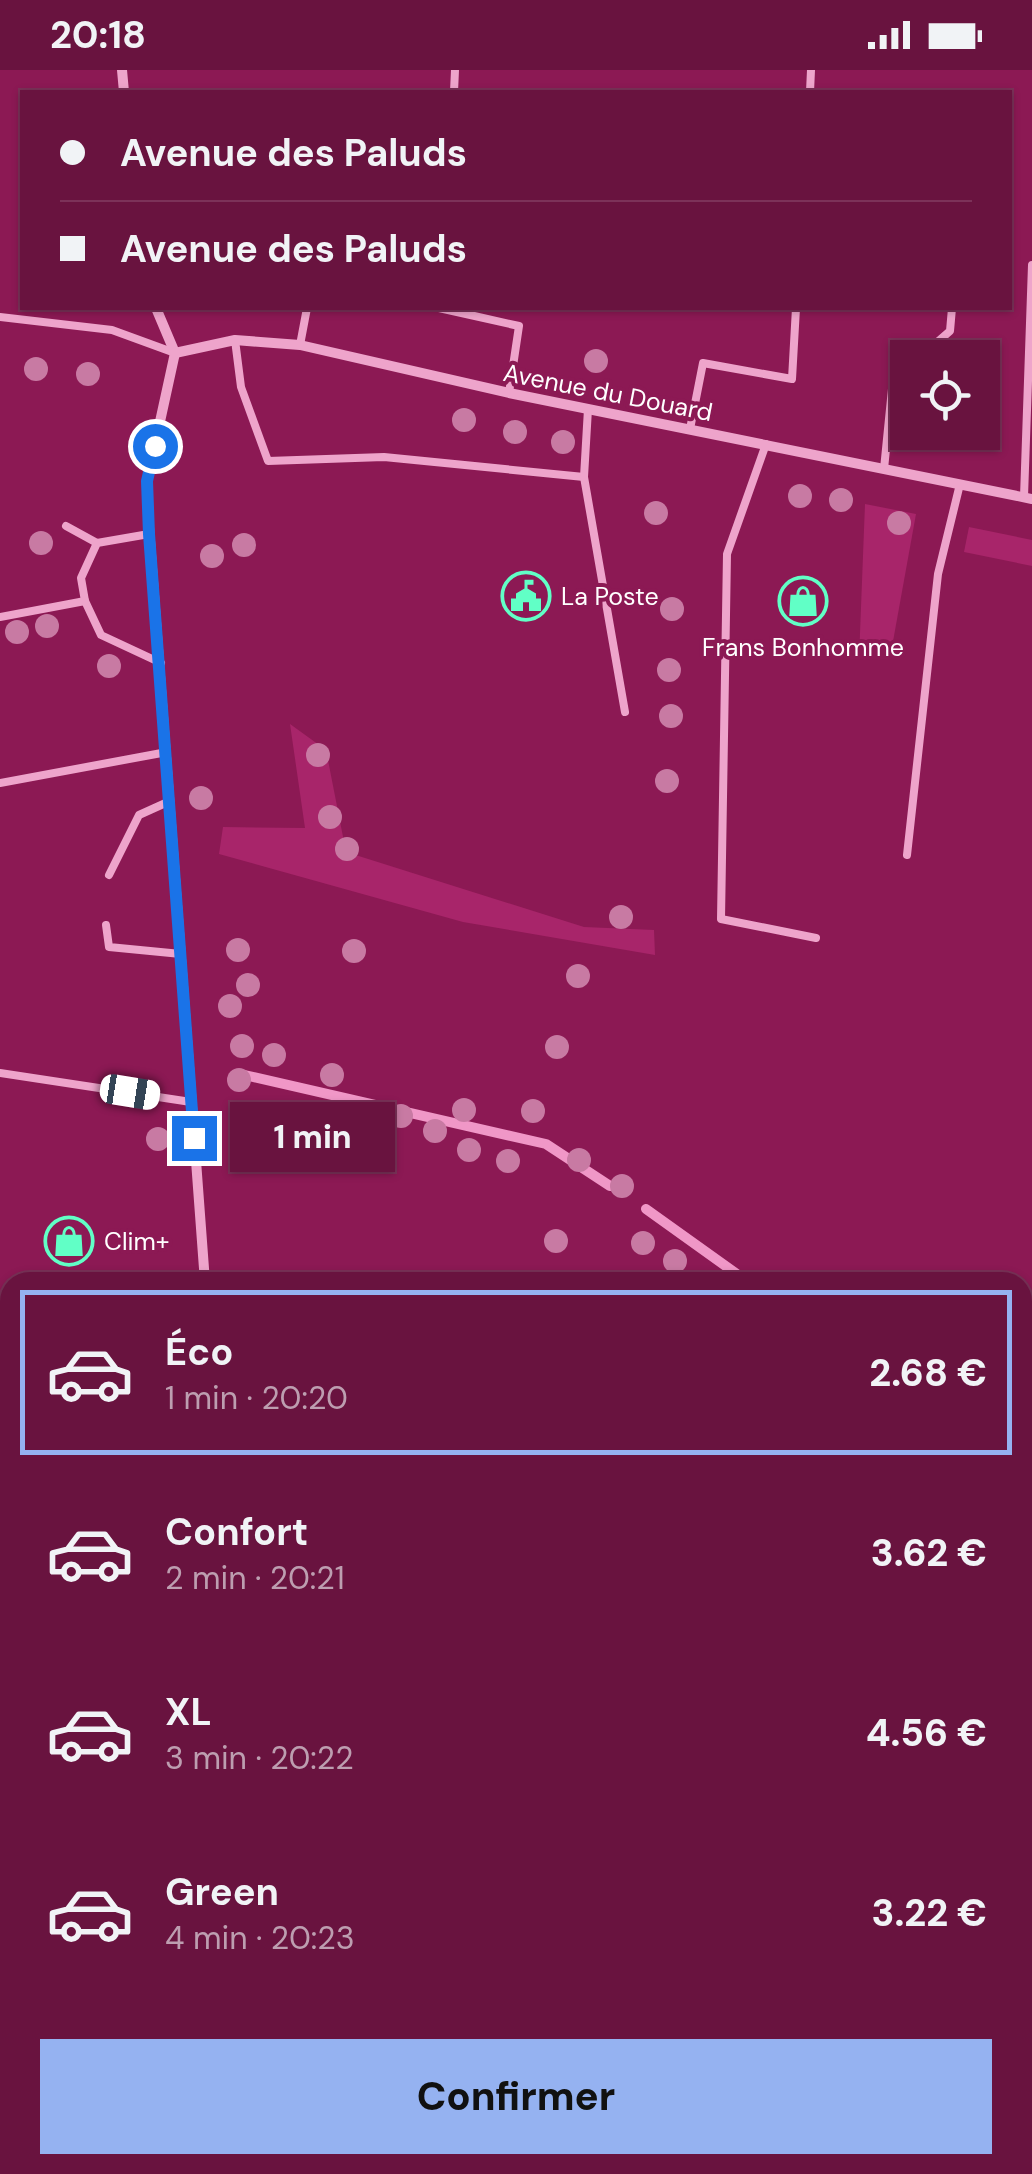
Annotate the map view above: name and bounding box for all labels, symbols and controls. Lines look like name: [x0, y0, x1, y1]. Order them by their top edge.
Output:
text: 20:18: [50, 10, 146, 60]
text: Avenue des Paluds: [120, 128, 467, 178]
text: Avenue des Paluds: [120, 224, 467, 274]
map controls: [890, 340, 1000, 450]
button: locate: [890, 340, 1000, 450]
street label: Avenue du Douard: [500, 356, 715, 429]
route start: [133, 424, 178, 469]
public building icon: La Poste: [500, 570, 552, 622]
shop icon: Frans Bonhomme: [777, 575, 829, 627]
place label: La Poste: [561, 580, 659, 613]
place label: Frans Bonhomme: [702, 631, 904, 664]
car: [98, 1072, 162, 1112]
callout: 1 min: [229, 1103, 394, 1173]
route end: [172, 1116, 217, 1161]
text: 1 min: [273, 1116, 352, 1158]
shop icon: Clim+: [43, 1215, 95, 1267]
place label: Clim+: [104, 1225, 170, 1258]
text: Éco: [165, 1327, 233, 1377]
icon: car: [45, 1328, 135, 1418]
text: 2.68 €: [869, 1348, 987, 1398]
text: 1 min · 20:20: [165, 1377, 348, 1419]
text: Confort: [165, 1507, 308, 1557]
icon: car: [45, 1508, 135, 1598]
text: 3.62 €: [871, 1528, 987, 1578]
text: 2 min · 20:21: [165, 1557, 345, 1599]
text: XL: [165, 1687, 212, 1737]
icon: car: [45, 1688, 135, 1778]
text: 4.56 €: [866, 1708, 987, 1758]
text: 3 min · 20:22: [165, 1737, 354, 1779]
text: Green: [165, 1867, 279, 1917]
icon: car: [45, 1868, 135, 1958]
text: 3.22 €: [871, 1888, 987, 1938]
text: 4 min · 20:23: [165, 1917, 355, 1959]
button: Confirmer: [40, 2039, 992, 2154]

